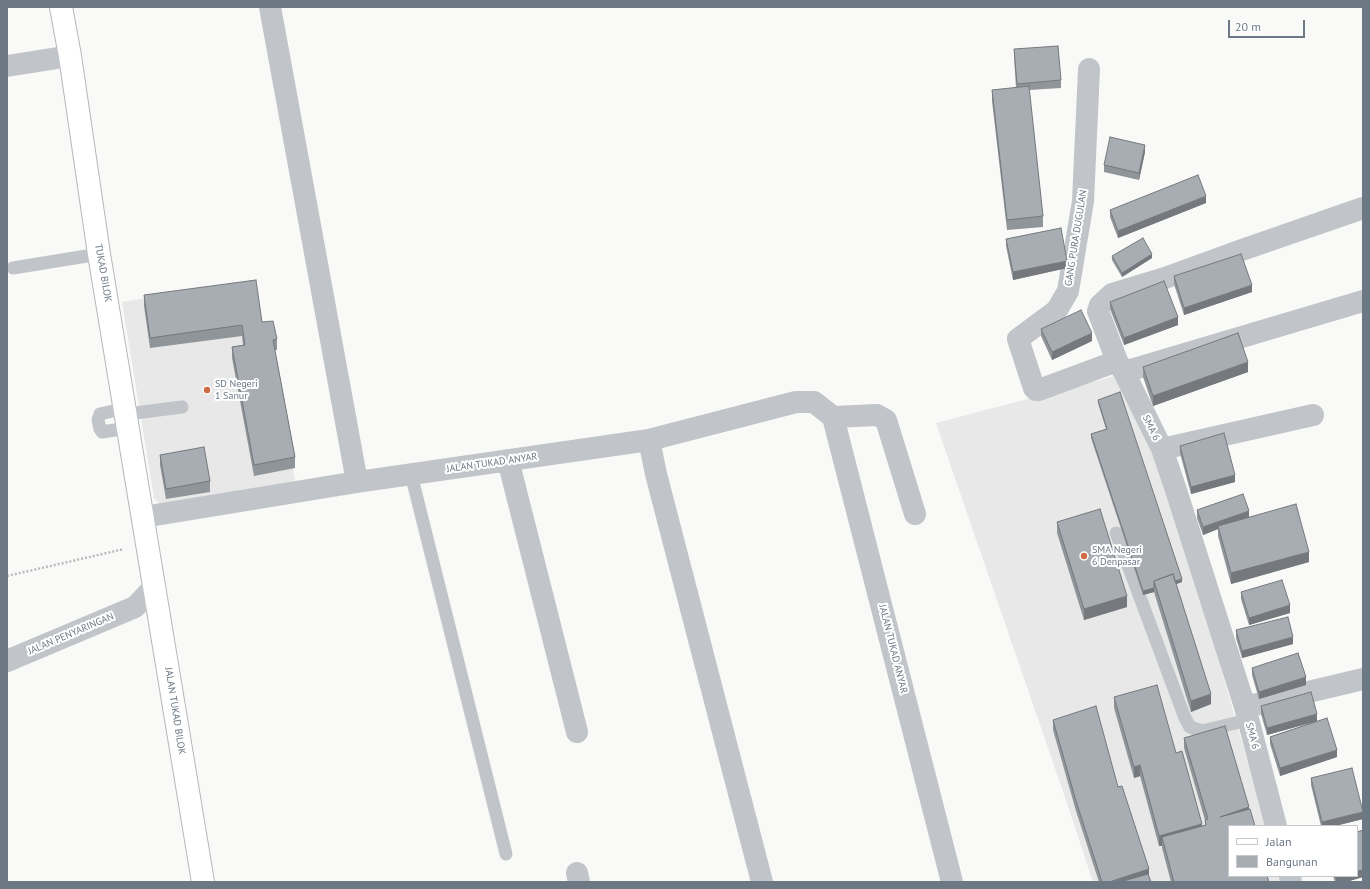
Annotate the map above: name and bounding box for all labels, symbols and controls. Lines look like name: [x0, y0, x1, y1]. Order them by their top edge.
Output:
scale bar: [1230, 12, 1307, 38]
text: 20 m: [1235, 19, 1261, 34]
street label: GANG PURA DUGULAN: [1062, 189, 1090, 287]
street label: TUKAD BILOK: [92, 243, 114, 303]
place label: SD Negeri 1 Sanur: [215, 378, 258, 402]
marker: SD Negeri 1 Sanur: [202, 385, 212, 395]
street label: SMA 6: [1140, 413, 1162, 443]
street label: JALAN TUKAD ANYAR: [446, 451, 538, 475]
place label: SMA Negeri 6 Denpasar: [1092, 544, 1142, 568]
marker: SMA Negeri 6 Denpasar: [1079, 551, 1089, 561]
street label: JALAN TUKAD ANYAR: [876, 603, 910, 695]
street label: JALAN PENYARINGAN: [26, 611, 116, 657]
street label: JALAN TUKAD BILOK: [162, 666, 188, 756]
street label: SMA 6: [1243, 721, 1261, 751]
legend: [1228, 825, 1358, 877]
text: Jalan: [1266, 834, 1291, 849]
text: Bangunan: [1266, 854, 1318, 869]

